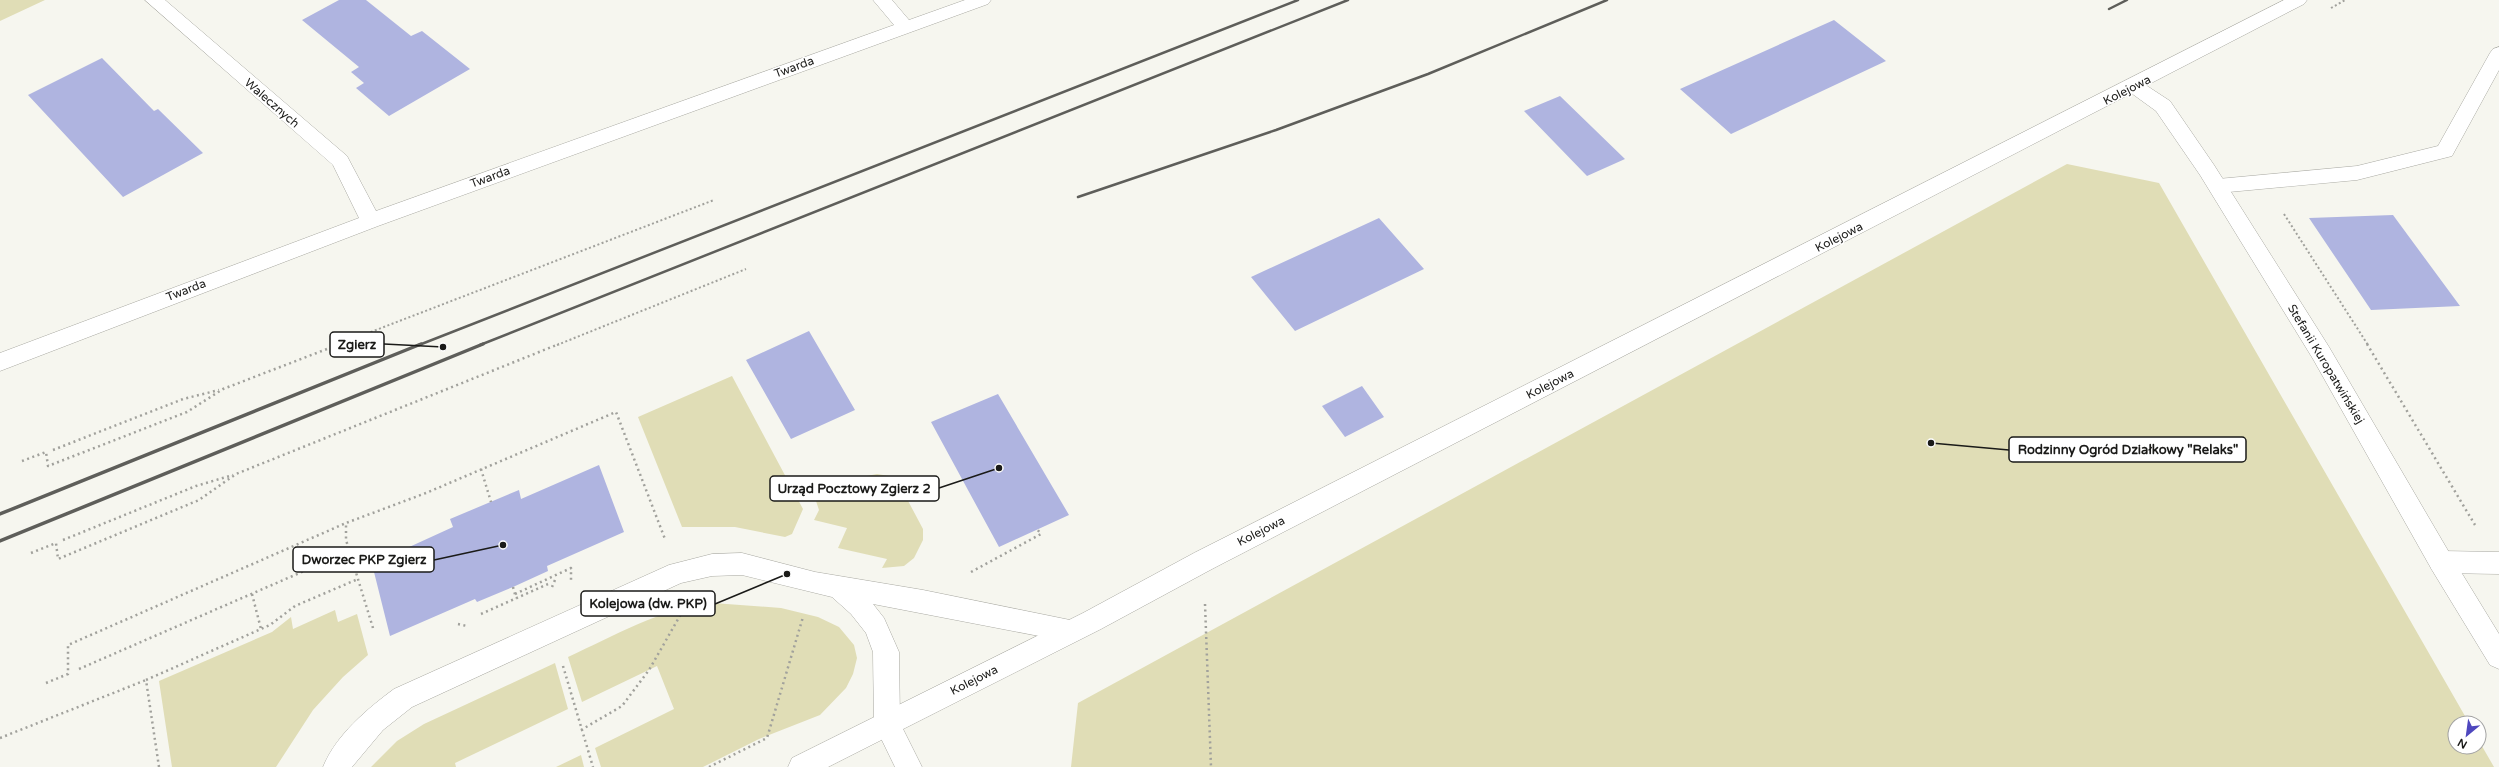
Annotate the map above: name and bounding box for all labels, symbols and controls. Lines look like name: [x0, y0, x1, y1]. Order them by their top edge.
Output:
street label: Twarda: [772, 53, 816, 81]
street label: Kolejowa: [2101, 72, 2153, 108]
street label: Walecznych: [242, 75, 302, 131]
street label: Twarda: [468, 163, 512, 191]
street label: Kolejowa: [1813, 219, 1865, 255]
street label: Twarda: [164, 276, 208, 304]
street label: Stefanii Kuropatwińskiej: [2285, 302, 2367, 426]
callout: Zgierz: [330, 332, 384, 357]
text: Zgierz: [338, 337, 377, 353]
street label: Kolejowa: [1524, 366, 1576, 402]
callout: Rodzinny Ogród Działkowy "Relaks": [2009, 437, 2246, 462]
text: Rodzinny Ogród Działkowy "Relaks": [2018, 442, 2238, 458]
callout: Urząd Pocztowy Zgierz 2: [770, 476, 939, 501]
text: Urząd Pocztowy Zgierz 2: [777, 481, 931, 497]
street label: Kolejowa: [1235, 513, 1287, 549]
callout: Dworzec PKP Zgierz: [293, 547, 434, 572]
text: Dworzec PKP Zgierz: [301, 552, 427, 568]
callout: Kolejowa (dw. PKP): [581, 591, 715, 616]
text: Kolejowa (dw. PKP): [589, 596, 707, 612]
street label: Kolejowa: [948, 662, 1000, 698]
north arrow: [2447, 715, 2487, 755]
text: N: [2455, 735, 2469, 751]

